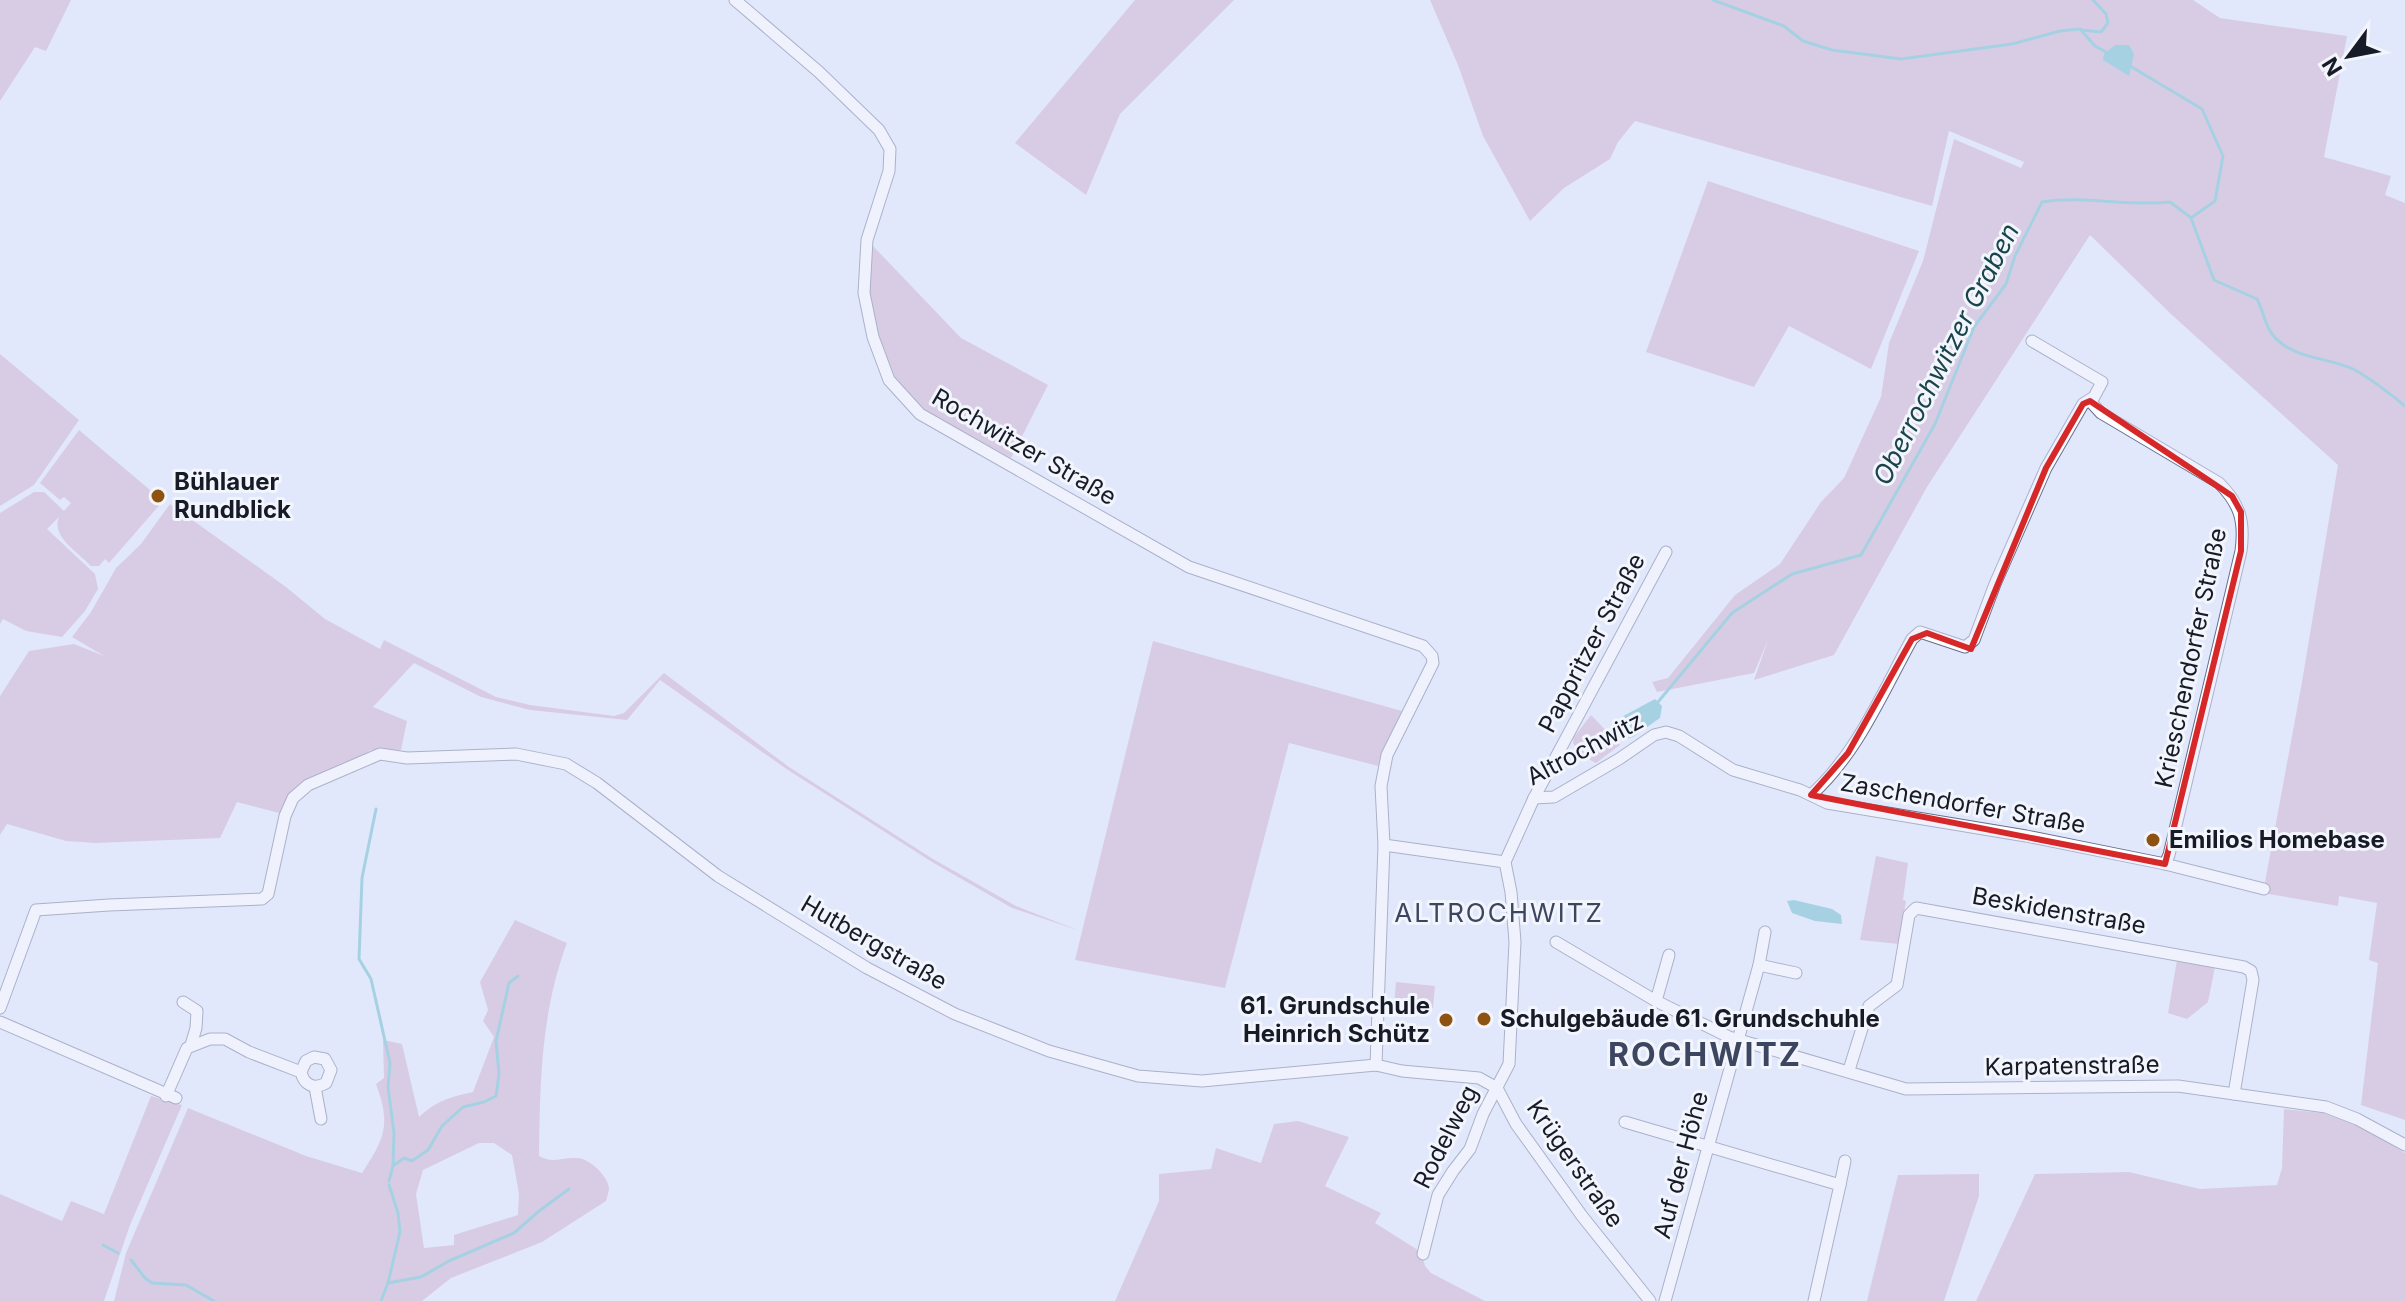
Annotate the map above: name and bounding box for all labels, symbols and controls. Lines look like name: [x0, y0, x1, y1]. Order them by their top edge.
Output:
north arrow: [2309, 16, 2389, 96]
text: N: [2317, 53, 2348, 81]
water label: Oberrochwitzer Graben: [1866, 218, 2025, 490]
street label: Rochwitzer Straße: [927, 382, 1122, 511]
place label: Bühlauer Rundblick: [174, 467, 291, 524]
marker: Bühlauer Rundblick: [149, 487, 167, 505]
street label: Krieschendorfer Straße: [2149, 525, 2232, 791]
street label: Pappritzer Straße: [1532, 548, 1651, 737]
street label: Altrochwitz: [1521, 706, 1648, 791]
street label: Zaschendorfer Straße: [1838, 768, 2088, 839]
place label: Emilios Homebase: [2169, 825, 2385, 854]
marker: Emilios Homebase: [2144, 831, 2162, 849]
street label: Beskidenstraße: [1970, 881, 2148, 940]
street label: Hutbergstraße: [796, 889, 952, 996]
district label: ALTROCHWITZ: [1394, 897, 1604, 928]
place label: 61. Grundschule Heinrich Schütz: [1240, 991, 1430, 1048]
place label: Schulgebäude 61. Grundschuhle: [1500, 1004, 1880, 1033]
marker: Schulgebäude 61. Grundschuhle: [1475, 1010, 1493, 1028]
marker: 61. Grundschule Heinrich Schütz: [1437, 1011, 1455, 1029]
district label: ROCHWITZ: [1608, 1035, 1802, 1074]
street label: Karpatenstraße: [1984, 1049, 2160, 1082]
street label: Rodelweg: [1407, 1080, 1484, 1193]
street label: Auf der Höhe: [1647, 1088, 1714, 1242]
street label: Krügerstraße: [1521, 1094, 1630, 1233]

